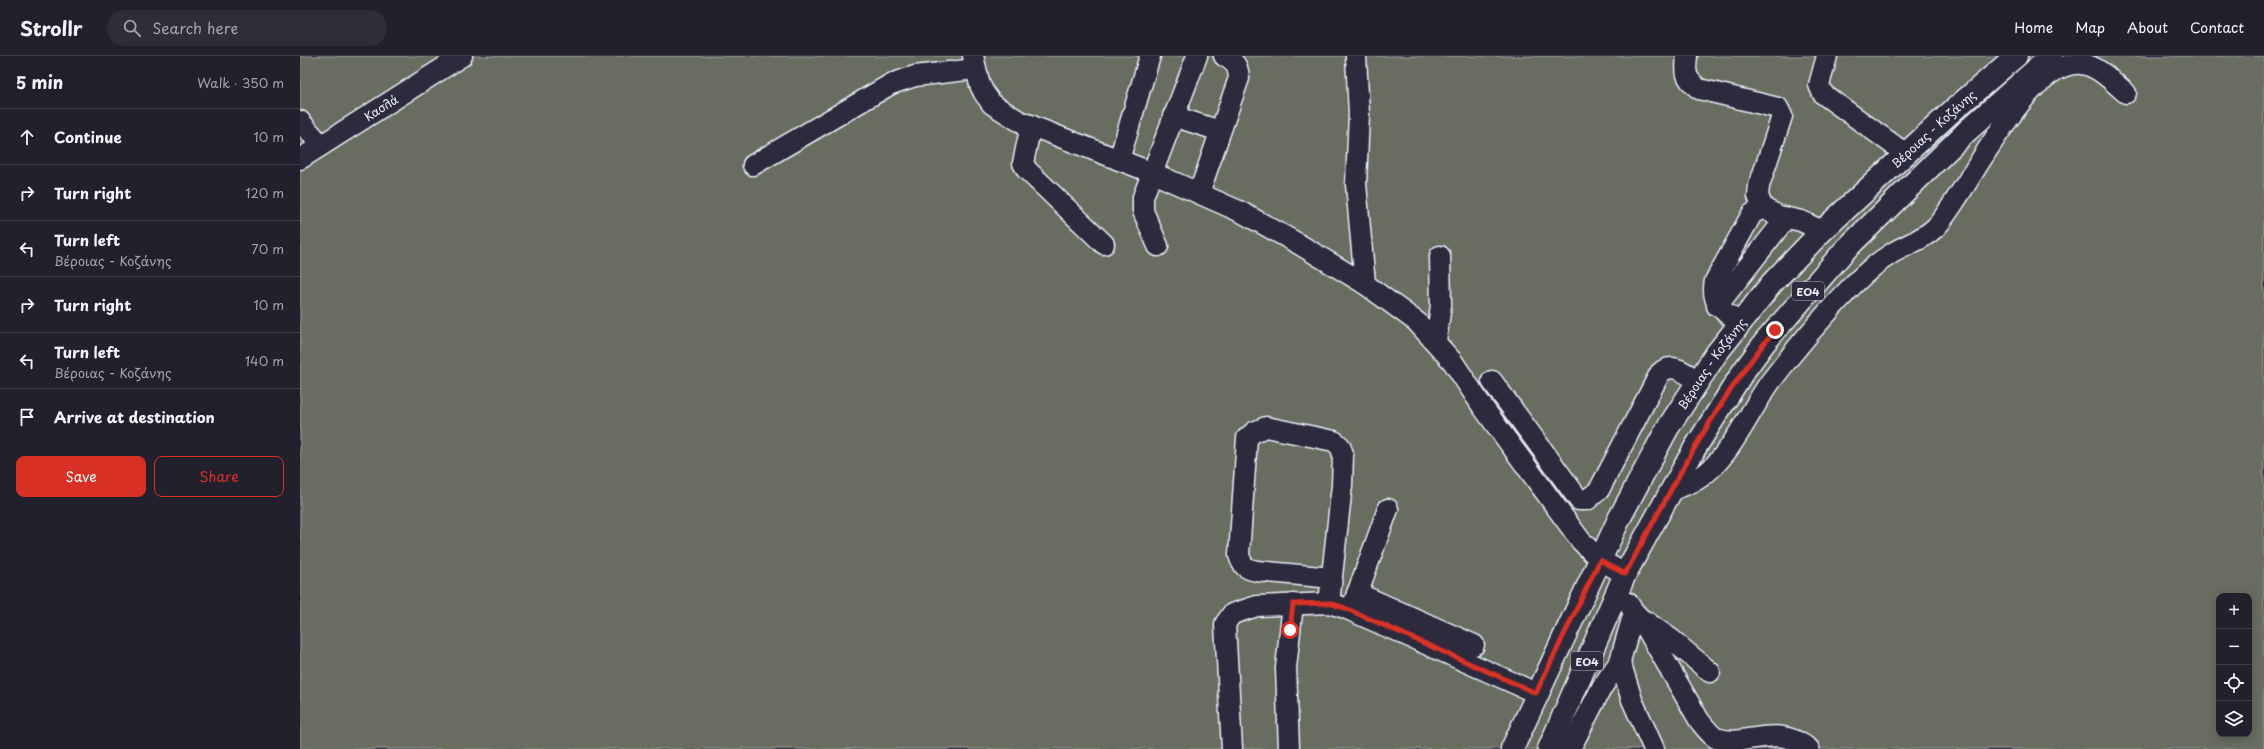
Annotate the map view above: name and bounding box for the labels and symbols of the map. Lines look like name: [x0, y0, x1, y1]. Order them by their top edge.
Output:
street label: Βέροιας - Κοζάνης: [1887, 86, 1980, 172]
street label: Κασλά: [361, 90, 402, 125]
road number: ΕΟ4: [1792, 282, 1824, 300]
street label: Βέροιας - Κοζάνης: [1673, 314, 1750, 413]
route end: [1766, 321, 1784, 339]
route start: [1281, 621, 1299, 639]
road number: ΕΟ4: [1571, 652, 1603, 670]

